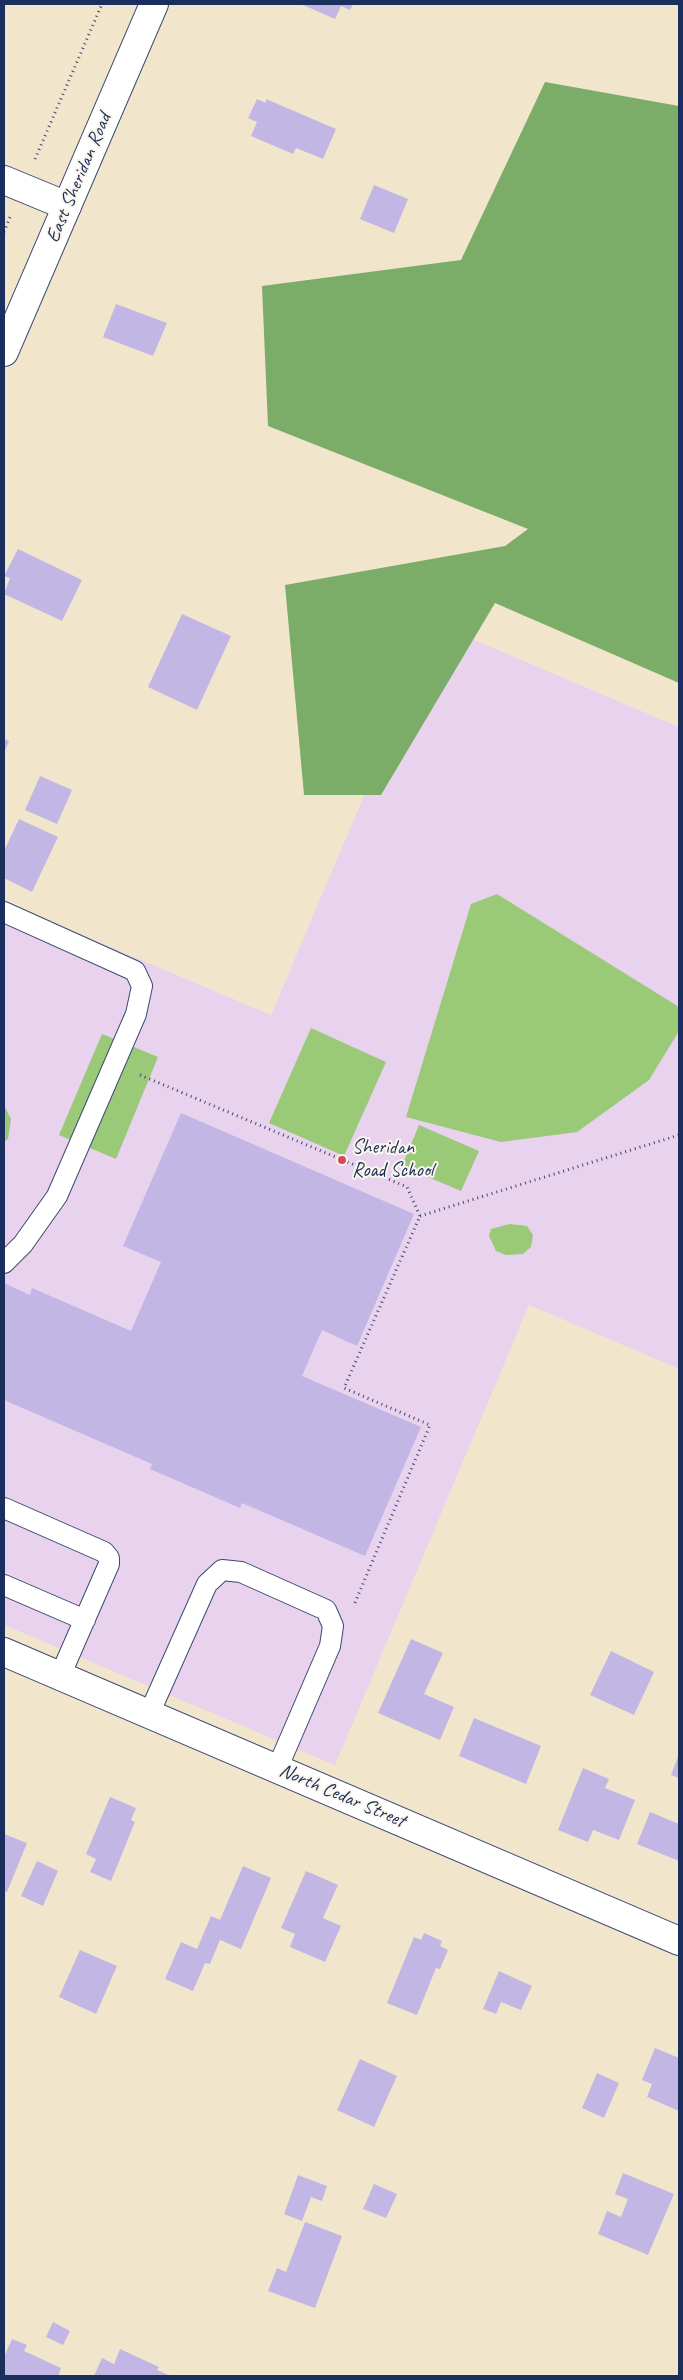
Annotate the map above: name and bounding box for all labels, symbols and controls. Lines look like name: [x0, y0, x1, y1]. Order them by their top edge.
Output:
street label: East Sheridan Road: [41, 110, 117, 246]
place label: Sheridan Road School: [352, 1136, 433, 1183]
marker: Sheridan Road School: [336, 1154, 348, 1166]
street label: North Cedar Street: [276, 1759, 408, 1833]

